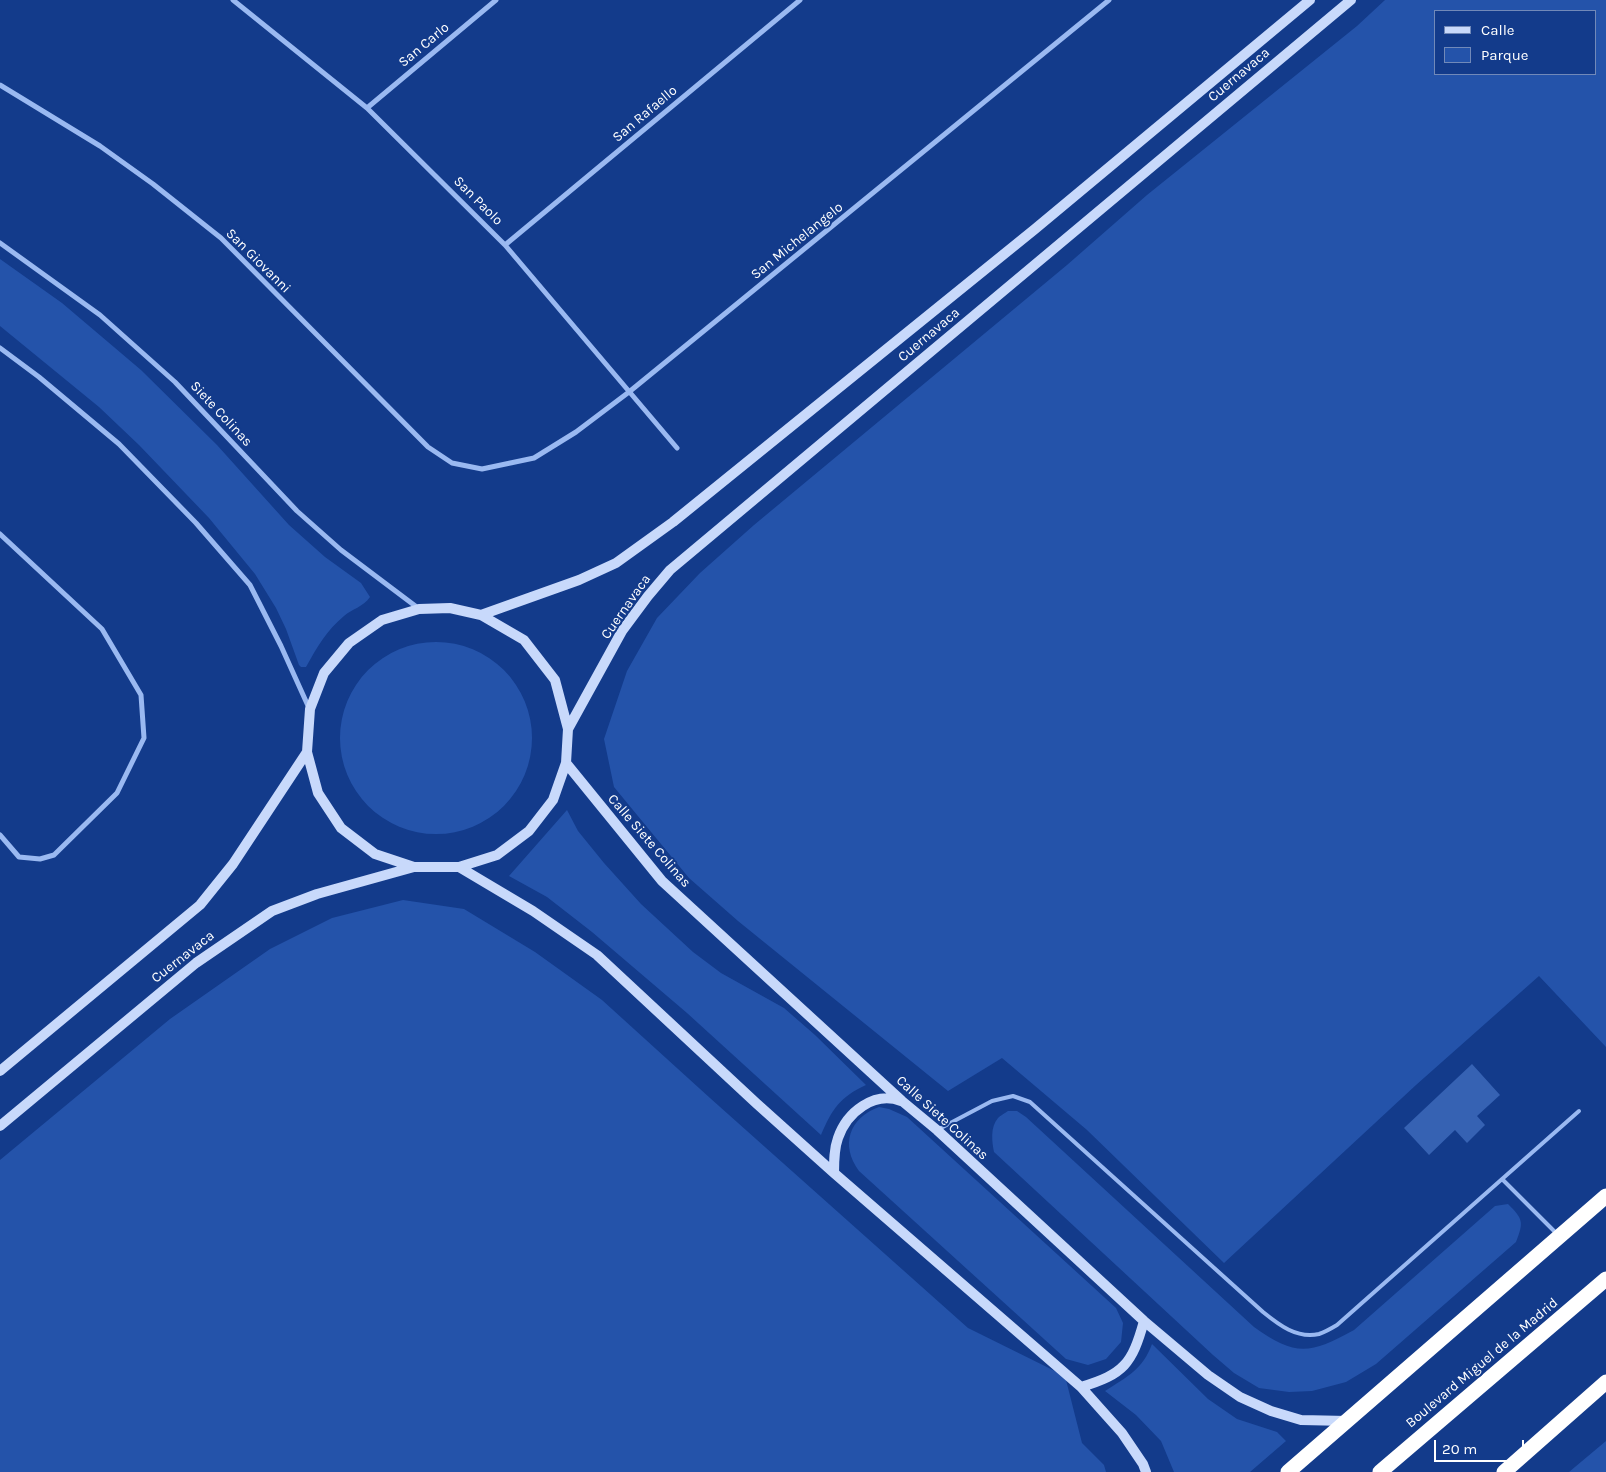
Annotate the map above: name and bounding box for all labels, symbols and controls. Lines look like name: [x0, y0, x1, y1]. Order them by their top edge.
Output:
legend: [1434, 10, 1596, 75]
street label: San Carlo: [395, 19, 453, 71]
text: Calle: [1481, 21, 1515, 39]
street label: Cuernavaca: [1205, 44, 1273, 106]
text: Parque: [1481, 46, 1529, 64]
street label: San Rafaello: [609, 82, 681, 146]
street label: San Paolo: [450, 173, 506, 229]
street label: San Michelangelo: [748, 199, 846, 283]
street label: San Giovanni: [222, 225, 294, 297]
street label: Cuernavaca: [895, 304, 963, 366]
street label: Siete Colinas: [186, 378, 256, 450]
street label: Cuernavaca: [598, 571, 654, 643]
street label: Calle Siete Colinas: [604, 791, 694, 891]
street label: Cuernavaca: [148, 927, 218, 987]
street label: Calle Siete Colinas: [893, 1072, 991, 1164]
street label: Boulevard Miguel de la Madrid: [1403, 1294, 1561, 1432]
scale bar: [1436, 1430, 1526, 1462]
text: 20 m: [1442, 1440, 1477, 1458]

